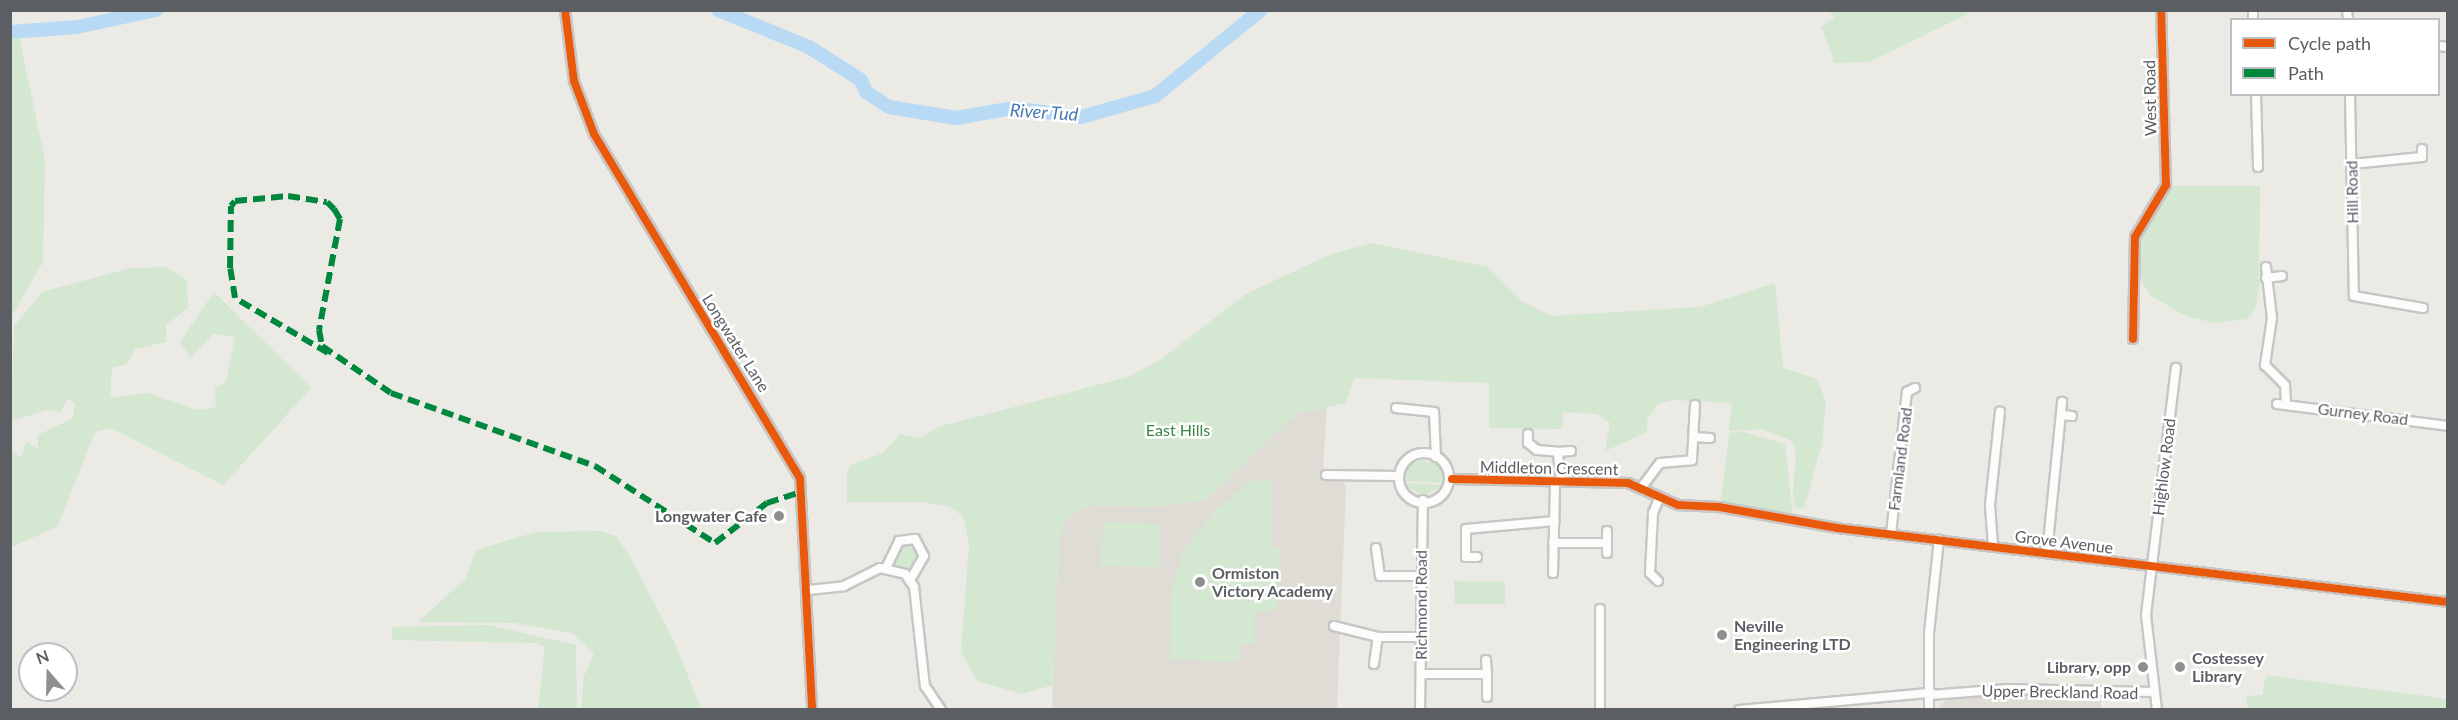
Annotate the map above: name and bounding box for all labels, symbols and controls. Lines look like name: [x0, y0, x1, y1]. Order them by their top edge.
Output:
legend: [2230, 18, 2440, 96]
text: Cycle path: [2288, 32, 2371, 54]
street label: West Road: [2140, 60, 2160, 136]
text: Path: [2288, 62, 2324, 84]
water label: River Tud: [1009, 99, 1079, 125]
street label: Hill Road: [2342, 160, 2362, 224]
street label: Longwater Lane: [698, 290, 774, 396]
street label: Gurney Road: [2317, 399, 2409, 429]
street label: Farmland Road: [1884, 406, 1916, 512]
street label: Highlow Road: [2148, 417, 2180, 517]
park label: East Hills: [1146, 420, 1210, 440]
street label: Middleton Crescent: [1480, 457, 1618, 479]
place label: Longwater Cafe: [655, 506, 767, 526]
marker: Longwater Cafe: [772, 509, 786, 523]
street label: Grove Avenue: [2013, 526, 2115, 558]
street label: Richmond Road: [1411, 550, 1431, 660]
place label: Ormiston Victory Academy: [1212, 563, 1334, 601]
marker: Ormiston Victory Academy: [1193, 575, 1207, 589]
place label: Neville Engineering LTD: [1734, 616, 1851, 654]
marker: Neville Engineering LTD: [1715, 628, 1729, 642]
north arrow: [18, 642, 78, 702]
text: N: [33, 645, 51, 668]
place label: Costessey Library: [2192, 648, 2264, 686]
place label: Library, opp: [2047, 657, 2131, 677]
marker: Library, opp: [2136, 660, 2150, 674]
marker: Costessey Library: [2173, 660, 2187, 674]
street label: Upper Breckland Road: [1981, 681, 2139, 703]

